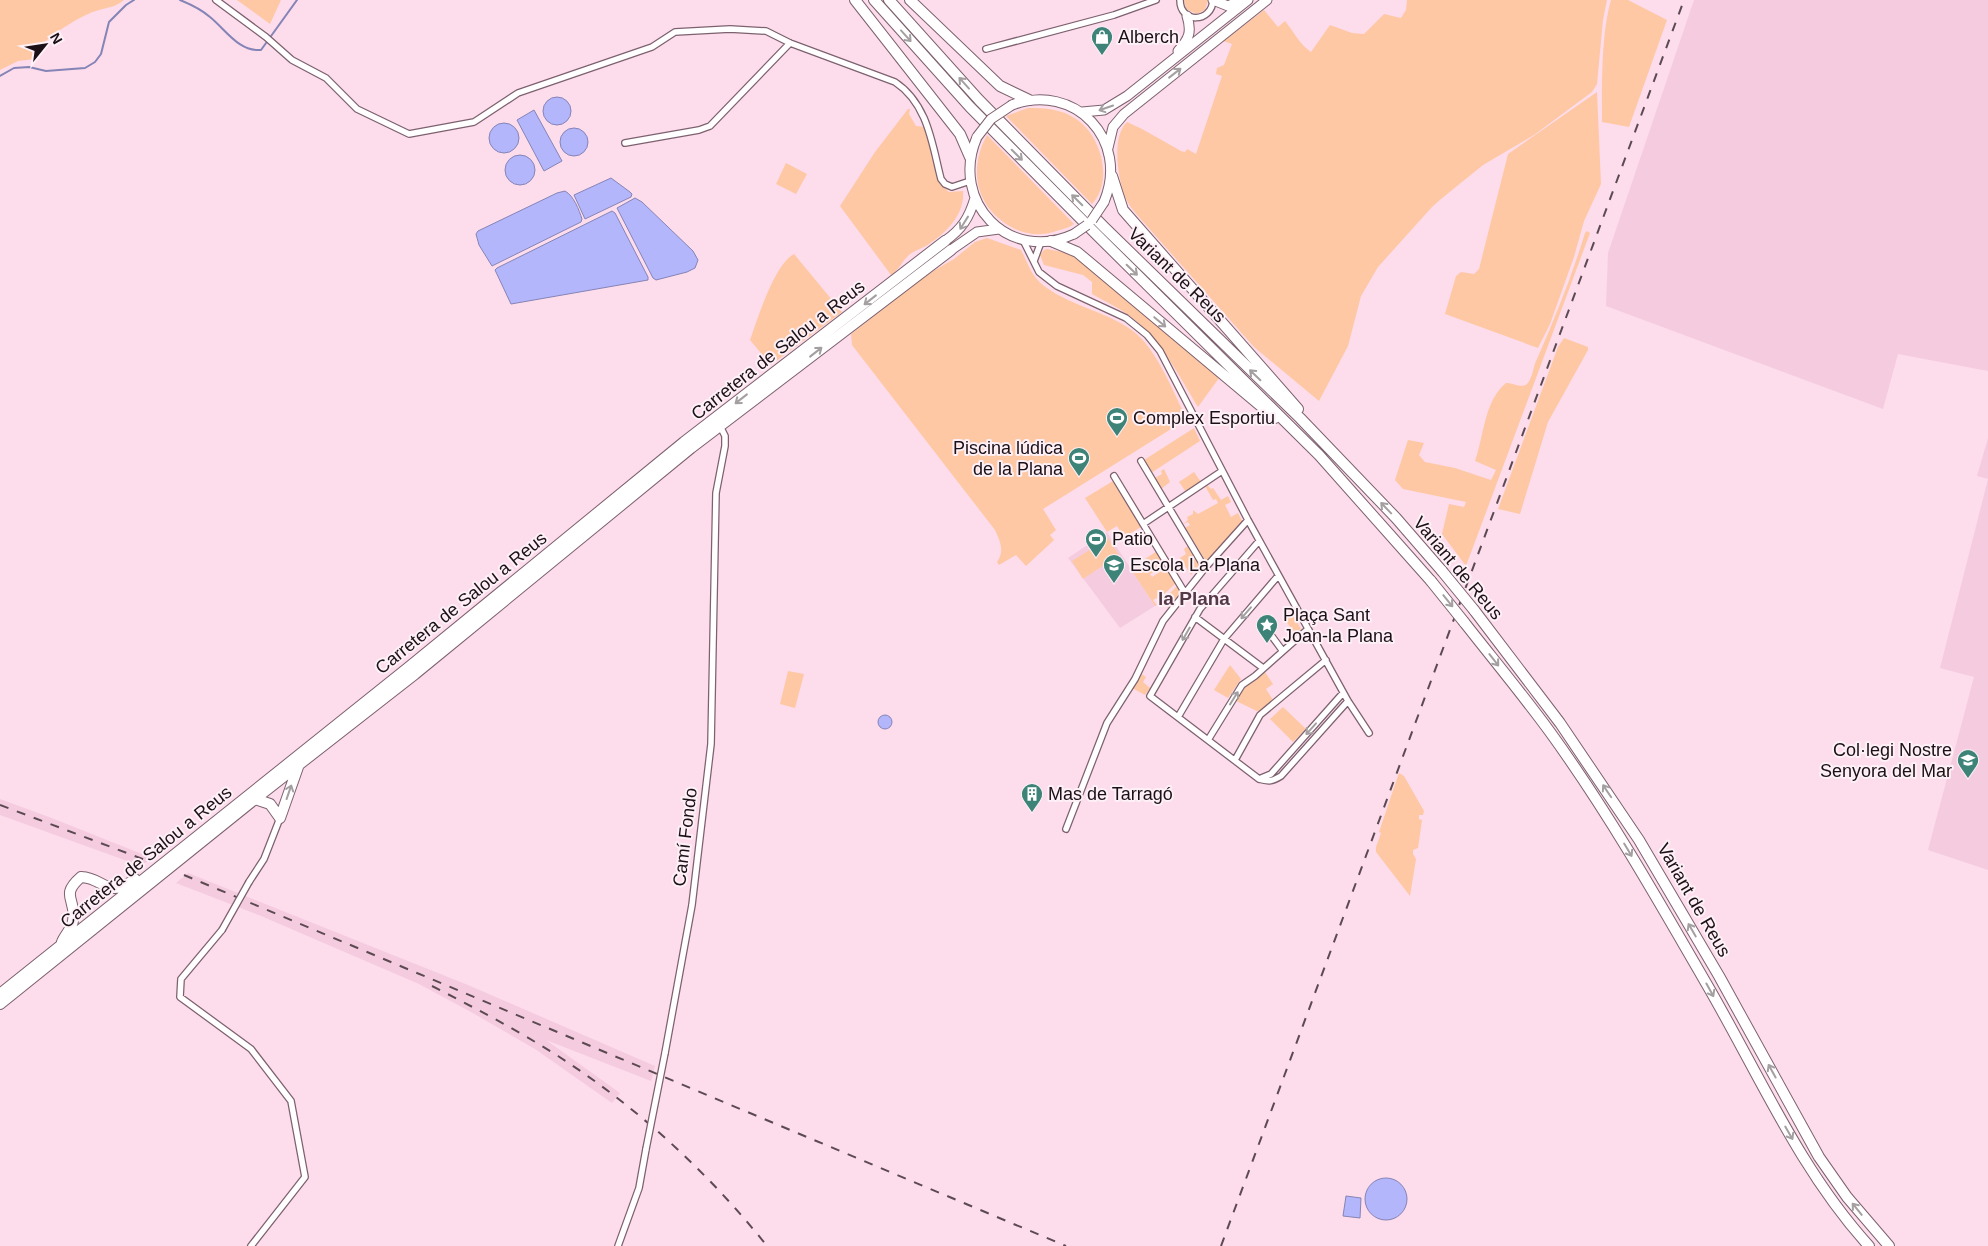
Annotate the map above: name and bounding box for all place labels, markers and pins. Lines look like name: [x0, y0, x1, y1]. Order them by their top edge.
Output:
shop icon: Alberch: [1090, 25, 1114, 56]
place label: Alberch: [1118, 27, 1179, 47]
sports icon: Complex Esportiu: [1105, 406, 1129, 437]
place label: Complex Esportiu: [1133, 408, 1275, 428]
place label: Piscina lúdica de la Plana: [953, 438, 1064, 479]
sports icon: Piscina lúdica de la Plana: [1067, 446, 1091, 477]
sports icon: Patio: [1084, 527, 1108, 558]
place label: Patio: [1112, 529, 1153, 549]
school or university icon: Escola La Plana: [1102, 553, 1126, 584]
place label: Escola La Plana: [1130, 555, 1261, 575]
place label: Plaça Sant Joan-la Plana: [1283, 605, 1394, 646]
place icon: Plaça Sant Joan-la Plana: [1255, 613, 1279, 644]
place label: Col·legi Nostre Senyora del Mar: [1820, 740, 1952, 781]
school or university icon: Col·legi Nostre Senyora del Mar: [1956, 748, 1980, 779]
building icon: Mas de Tarragó: [1020, 782, 1044, 813]
place label: Mas de Tarragó: [1048, 784, 1173, 804]

